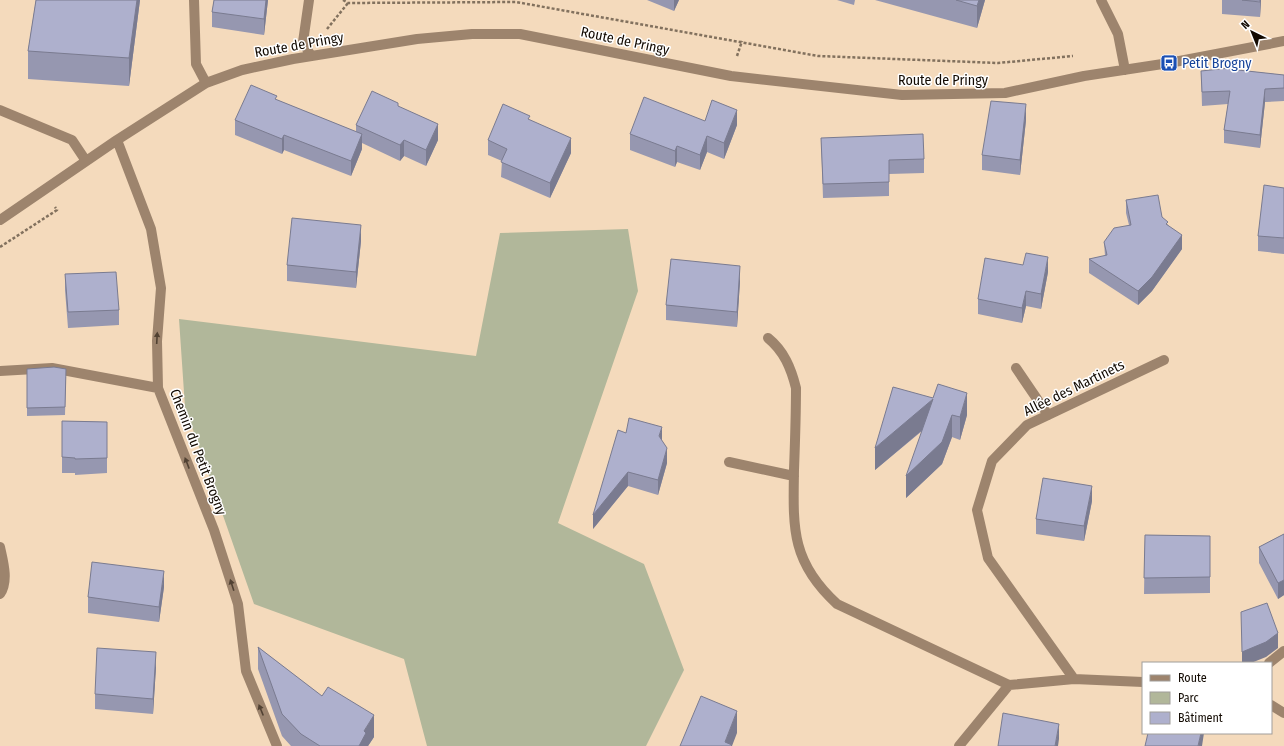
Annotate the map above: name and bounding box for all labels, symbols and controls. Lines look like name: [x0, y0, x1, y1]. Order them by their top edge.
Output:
north arrow: [1232, 12, 1272, 52]
text: N: [1239, 18, 1252, 32]
street label: Route de Pringy: [579, 23, 672, 59]
street label: Route de Pringy: [253, 29, 346, 61]
bus stop icon: Petit Brogny: [1159, 53, 1179, 73]
place label: Petit Brogny: [1182, 55, 1252, 72]
street label: Route de Pringy: [898, 72, 989, 89]
one-way arrow: [154, 332, 161, 344]
street label: Allée des Martinets: [1021, 356, 1127, 420]
street label: Chemin du Petit Brogny: [166, 387, 230, 518]
one-way arrow: [184, 456, 190, 468]
one-way arrow: [228, 579, 234, 591]
legend: [1142, 662, 1272, 734]
text: Route: [1178, 671, 1207, 685]
text: Parc: [1178, 691, 1199, 705]
one-way arrow: [258, 704, 264, 716]
text: Bâtiment: [1178, 711, 1223, 725]

